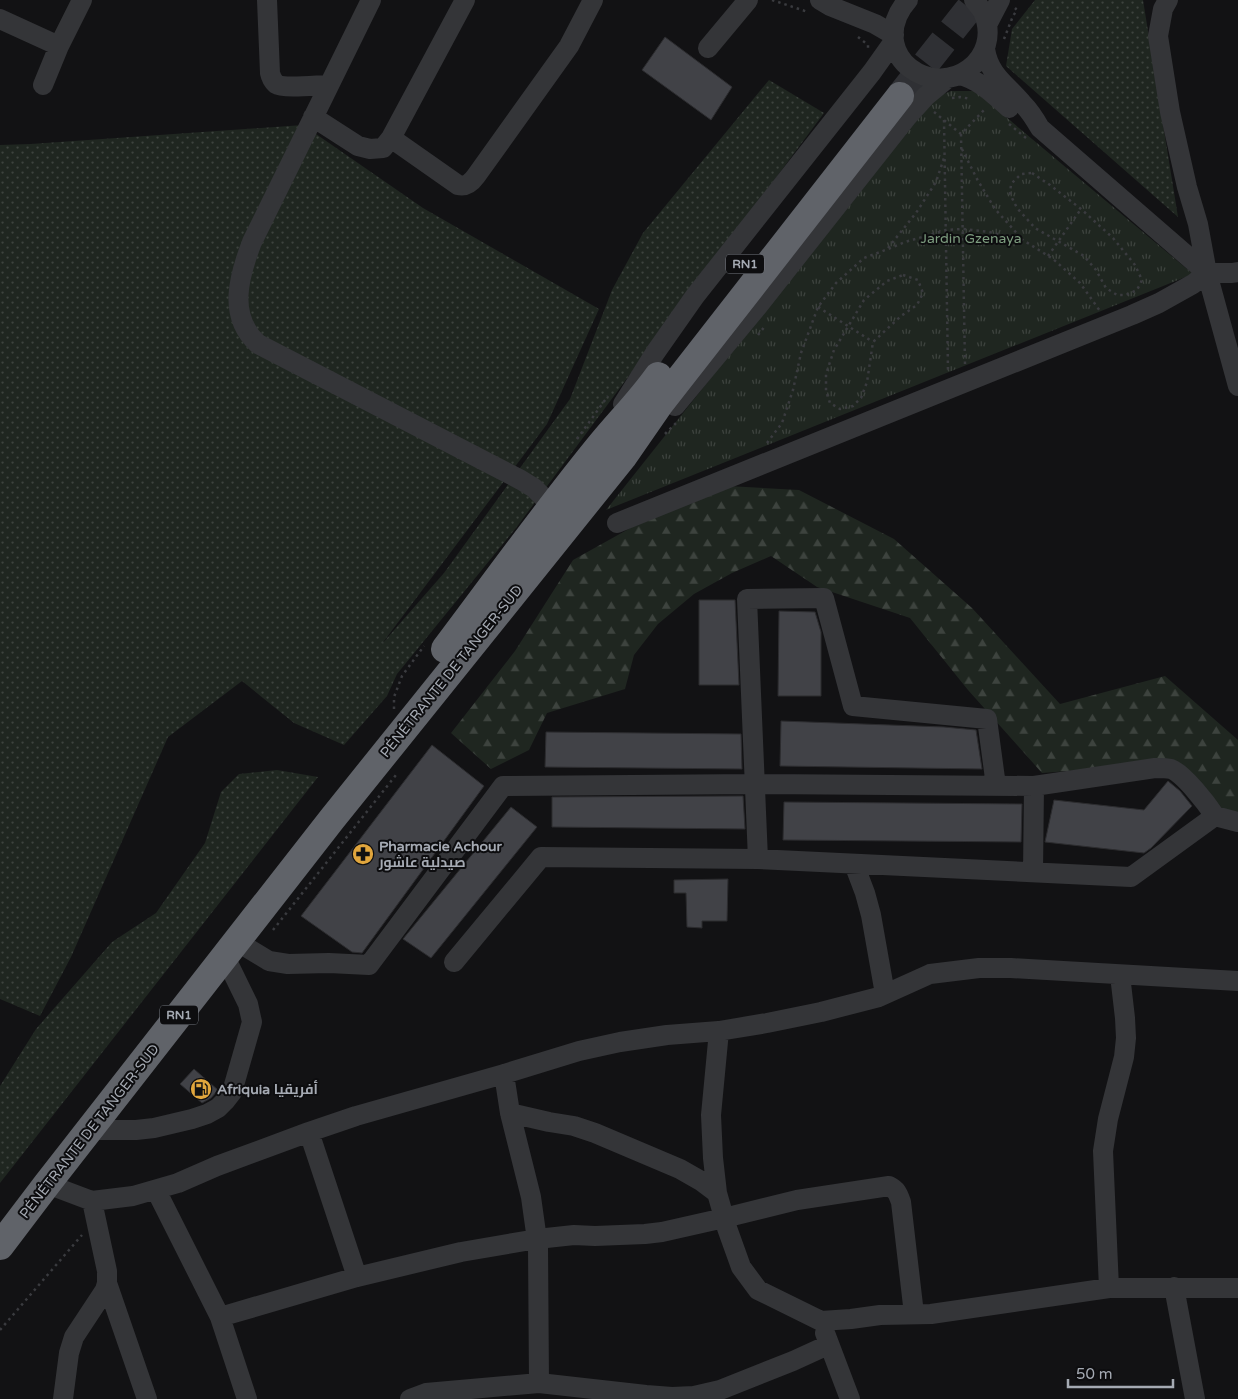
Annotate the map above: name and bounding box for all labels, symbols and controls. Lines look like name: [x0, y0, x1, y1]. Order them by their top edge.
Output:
park label: Jardin Gzenaya: [920, 230, 1022, 247]
road number: RN1: [726, 254, 764, 274]
street label: PÉNÉTRANTE DE TANGER-SUD: [377, 582, 526, 761]
place label: Pharmacie Achour صيدلية عاشور: [378, 838, 503, 871]
pharmacy icon: Pharmacie Achour صيدلية عاشور: [351, 842, 375, 866]
road number: RN1: [160, 1006, 198, 1024]
street label: PÉNÉTRANTE DE TANGER-SUD: [16, 1041, 163, 1222]
fuel station icon: Afriquia أفريقيا: [189, 1077, 213, 1101]
place label: Afriquia أفريقيا: [217, 1080, 318, 1098]
scale bar: [1068, 1356, 1173, 1388]
text: 50 m: [1076, 1365, 1113, 1383]

